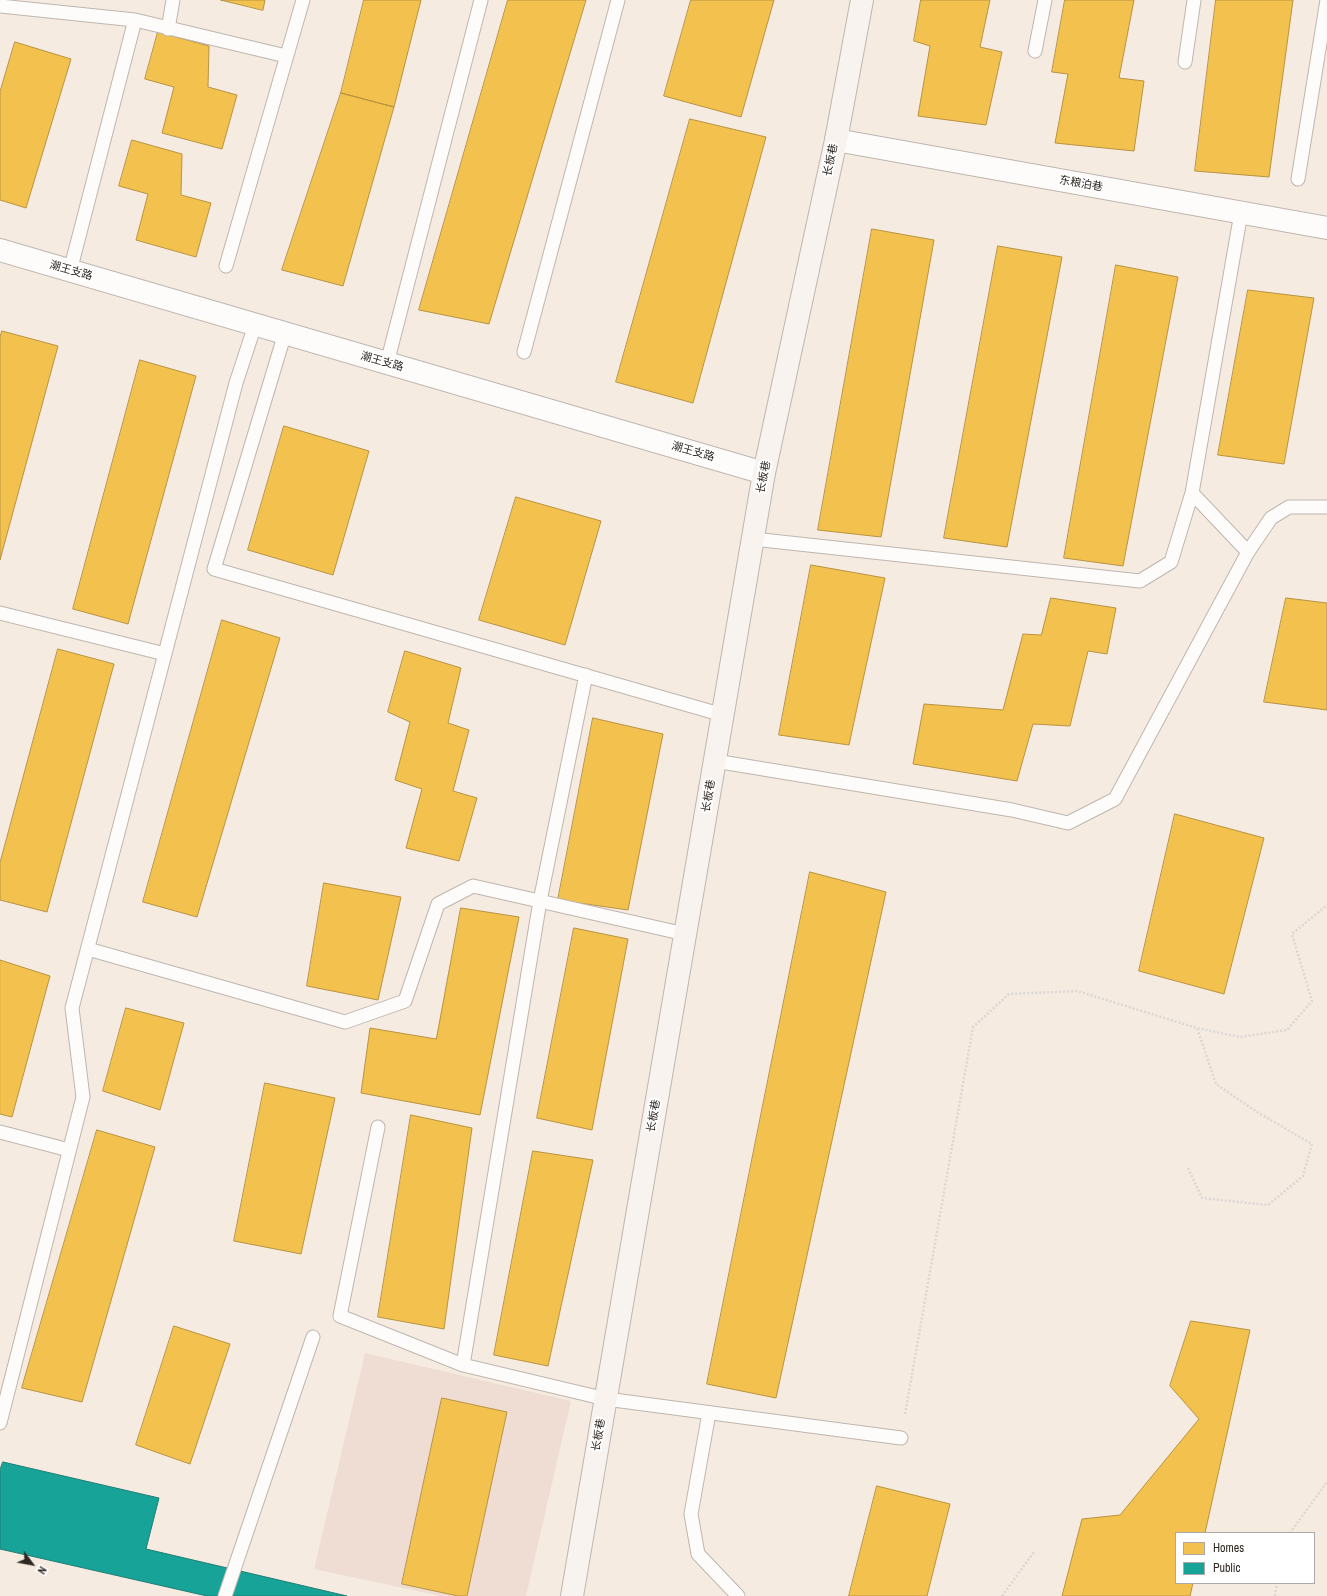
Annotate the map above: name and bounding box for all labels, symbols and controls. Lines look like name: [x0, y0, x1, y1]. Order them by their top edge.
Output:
street label: 长板巷: [821, 142, 841, 178]
street label: 东粮泊巷: [1058, 174, 1104, 194]
street label: 潮王支路: [48, 259, 94, 283]
street label: 潮王支路: [359, 350, 405, 374]
street label: 潮王支路: [670, 440, 716, 464]
street label: 长板巷: [754, 460, 774, 494]
street label: 长板巷: [700, 779, 718, 813]
street label: 长板巷: [645, 1099, 663, 1133]
street label: 长板巷: [590, 1418, 608, 1452]
legend: [1175, 1532, 1315, 1584]
text: Homes: [1213, 1540, 1244, 1556]
north arrow: [12, 1544, 52, 1584]
text: Public: [1213, 1560, 1240, 1576]
text: N: [35, 1564, 50, 1577]

